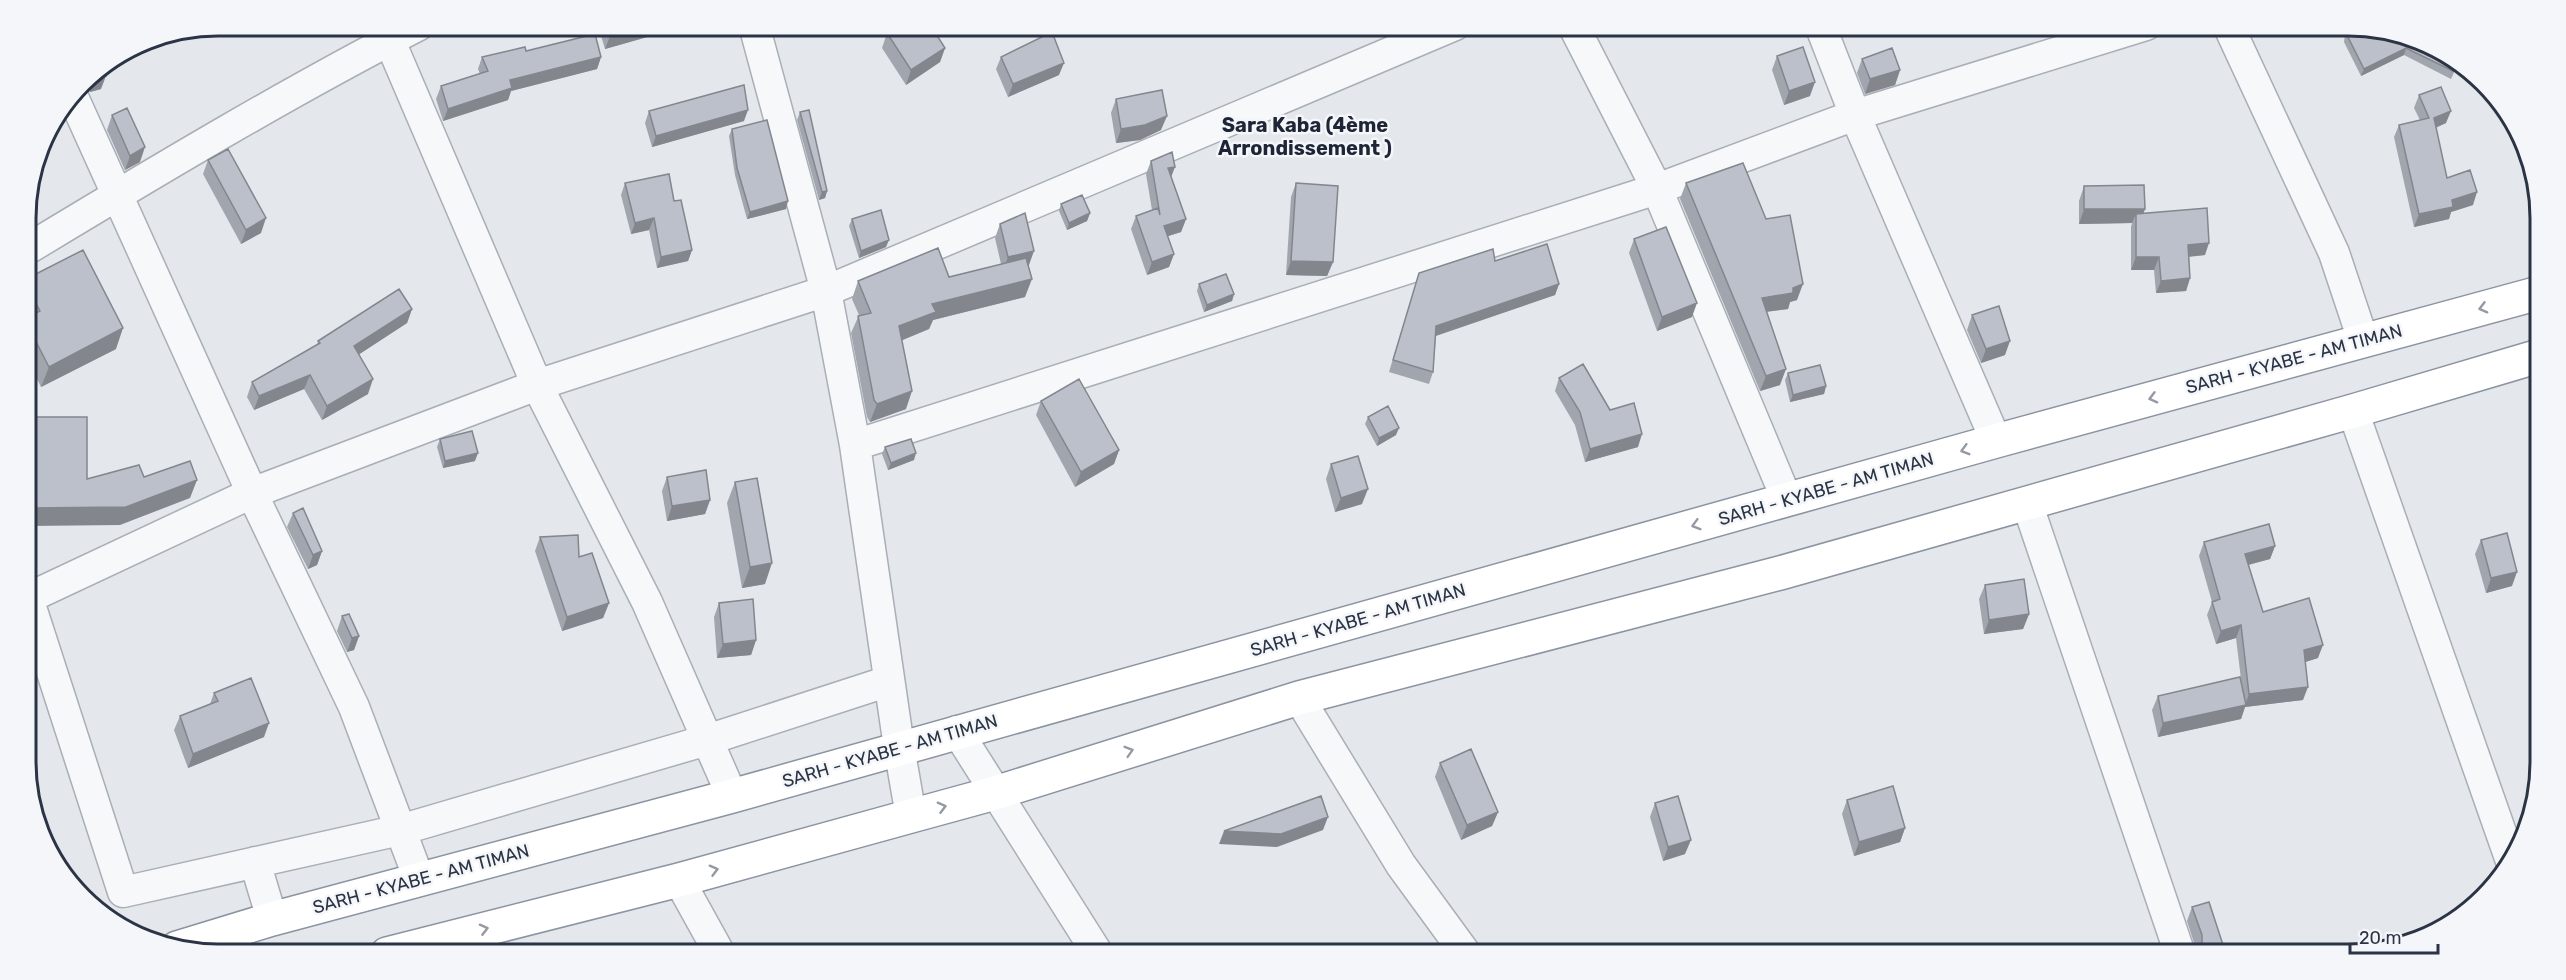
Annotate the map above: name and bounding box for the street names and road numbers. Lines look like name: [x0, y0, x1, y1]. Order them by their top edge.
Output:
street label: SARH - KYABE - AM TIMAN: [2183, 320, 2405, 398]
street label: SARH - KYABE - AM TIMAN: [1716, 448, 1936, 530]
street label: SARH - KYABE - AM TIMAN: [1248, 579, 1468, 661]
street label: SARH - KYABE - AM TIMAN: [780, 710, 1000, 792]
street label: SARH - KYABE - AM TIMAN: [310, 840, 532, 918]

